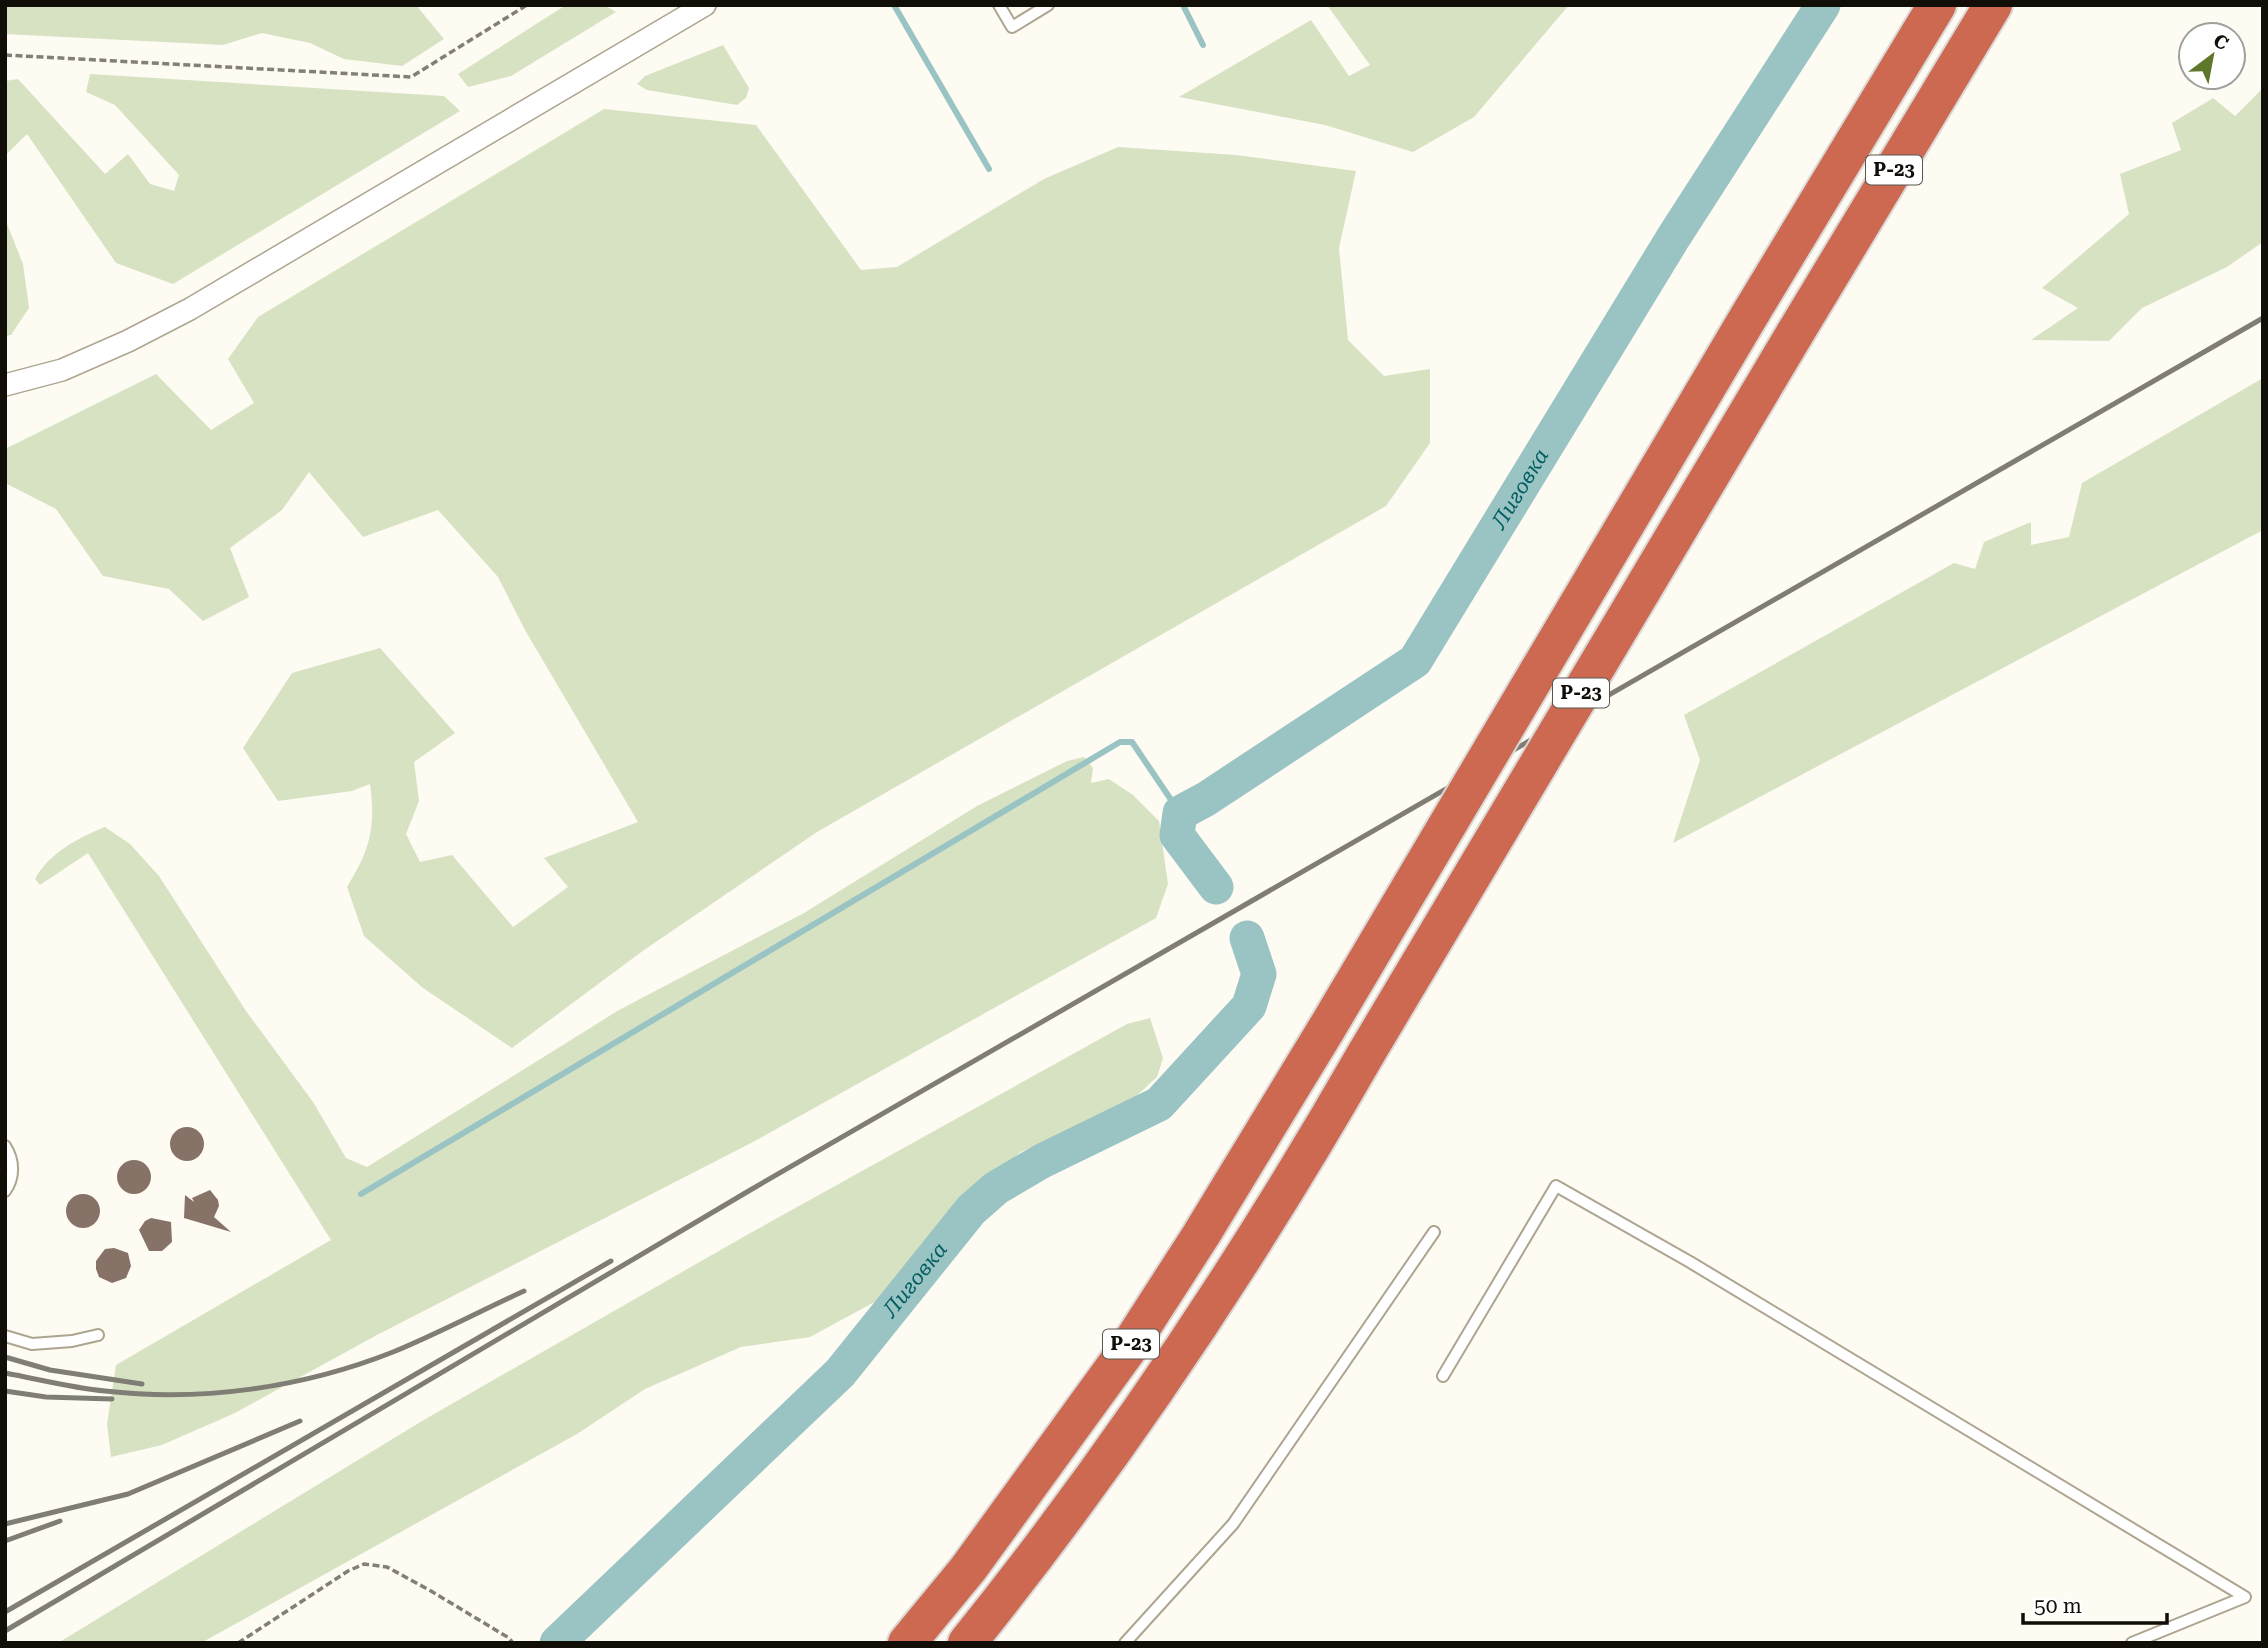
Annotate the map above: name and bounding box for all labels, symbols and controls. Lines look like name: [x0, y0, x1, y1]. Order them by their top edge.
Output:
north arrow: [2177, 21, 2247, 91]
text: С: [2209, 29, 2232, 55]
road number: Р-23: [1866, 155, 1922, 184]
water label: Лиговка: [1486, 445, 1553, 534]
road number: Р-23: [1553, 678, 1609, 708]
water label: Лиговка: [877, 1238, 952, 1323]
road number: Р-23: [1103, 1330, 1159, 1358]
scale bar: [2023, 1582, 2166, 1626]
text: 50 m: [2034, 1594, 2082, 1618]

